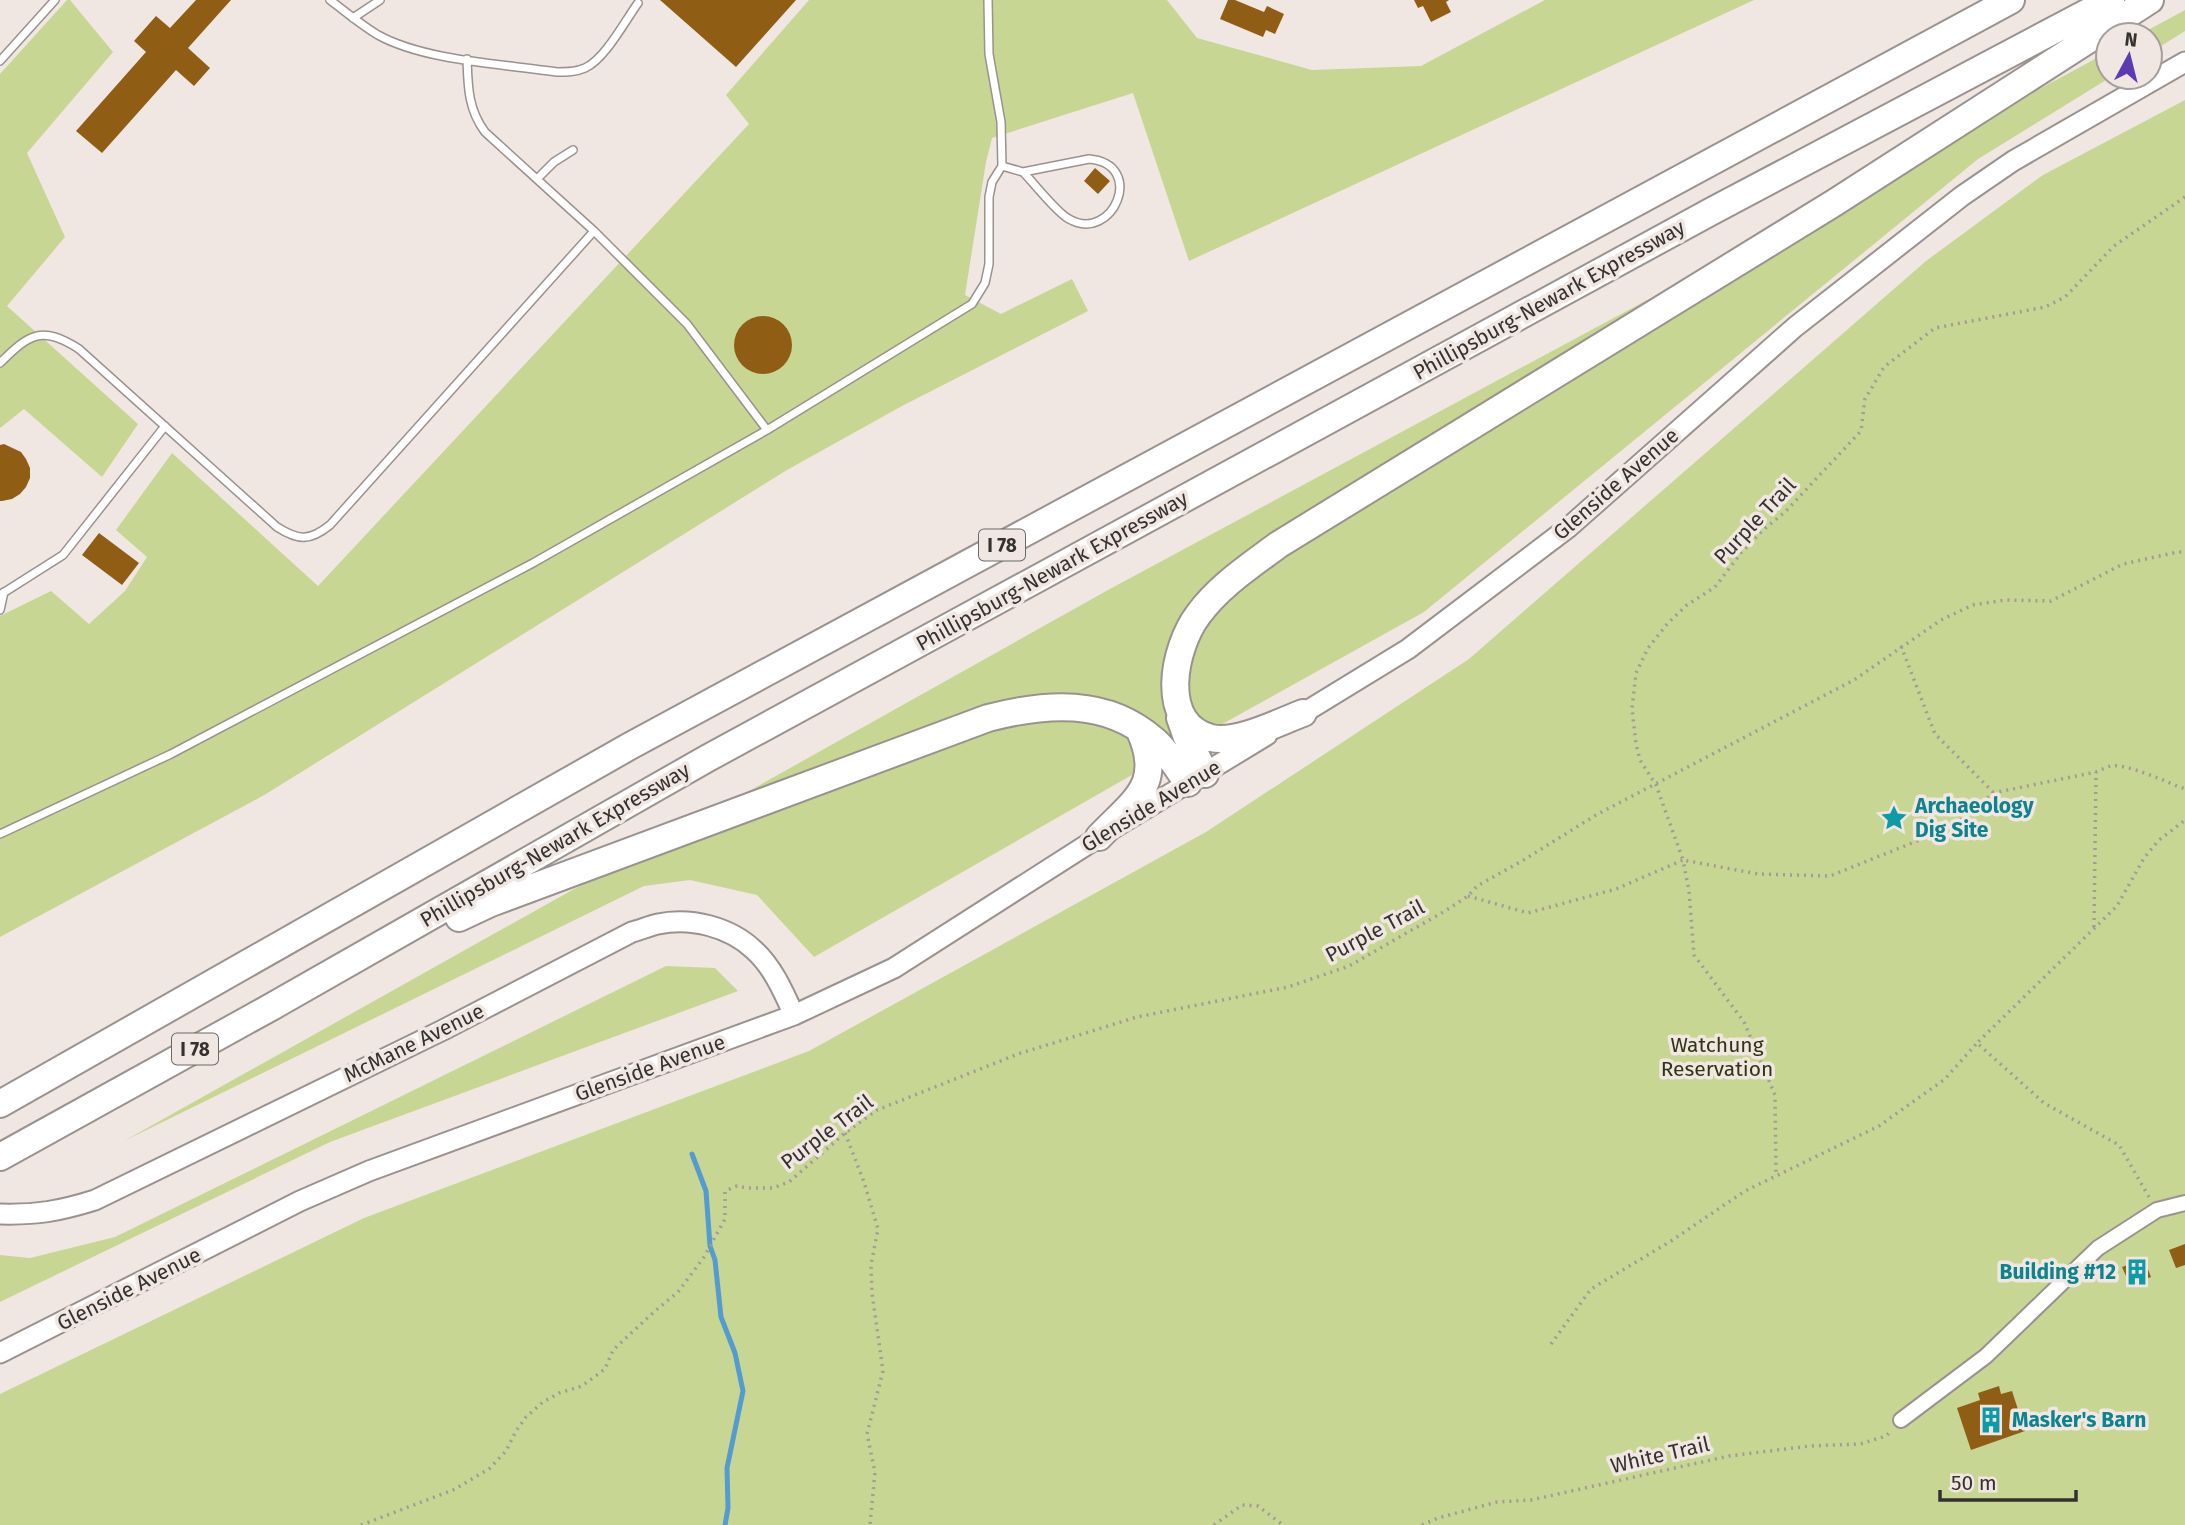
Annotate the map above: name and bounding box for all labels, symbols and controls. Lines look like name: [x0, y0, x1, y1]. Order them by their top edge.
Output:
north arrow: [2094, 21, 2164, 91]
text: N: [2123, 27, 2139, 52]
street label: Phillipsburg-Newark Expressway: [1408, 214, 1690, 386]
street label: Glenside Avenue: [1548, 422, 1684, 546]
street label: Purple Trail: [1708, 472, 1802, 570]
street label: Phillipsburg-Newark Expressway: [911, 485, 1193, 657]
road number: I 78: [979, 530, 1025, 560]
street label: Glenside Avenue: [1077, 754, 1225, 858]
street label: Phillipsburg-Newark Expressway: [416, 757, 695, 933]
place label: Archaeology Dig Site: [1914, 793, 2034, 843]
place icon: Archaeology Dig Site: [1879, 803, 1909, 833]
street label: Purple Trail: [1321, 894, 1429, 968]
street label: McMane Avenue: [339, 998, 489, 1088]
street label: Glenside Avenue: [571, 1029, 729, 1107]
park label: Watchung Reservation: [1661, 1032, 1773, 1082]
road number: I 78: [172, 1034, 218, 1064]
street label: Purple Trail: [776, 1089, 878, 1175]
street label: Glenside Avenue: [53, 1242, 205, 1336]
building icon: Building #12: [2122, 1257, 2152, 1287]
place label: Building #12: [1999, 1259, 2116, 1285]
building icon: Masker's Barn: [1976, 1405, 2006, 1435]
place label: Masker's Barn: [2012, 1407, 2146, 1433]
street label: White Trail: [1608, 1431, 1712, 1479]
scale bar: [1940, 1458, 2076, 1502]
text: 50 m: [1951, 1470, 1997, 1496]

